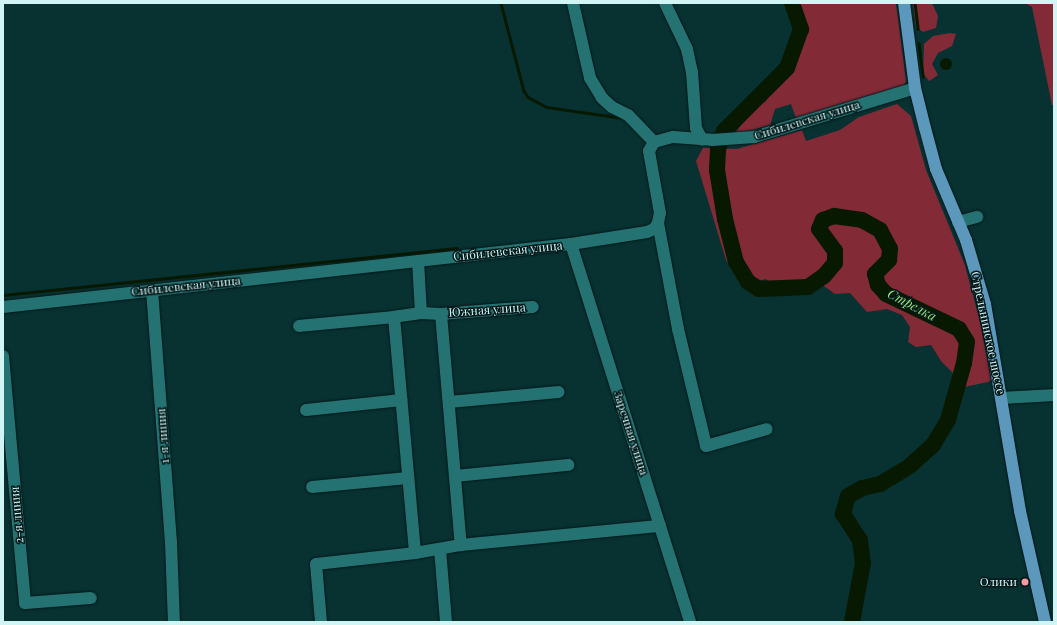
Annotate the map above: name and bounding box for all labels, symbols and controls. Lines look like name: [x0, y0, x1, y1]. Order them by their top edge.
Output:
street label: Сибилевская улица: [752, 97, 862, 143]
street label: Сибилевская улица: [453, 238, 563, 264]
street label: Стрельнинское шоссе: [968, 270, 1008, 396]
street label: Сибилевская улица: [131, 273, 241, 299]
water label: Стрелка: [885, 286, 939, 324]
street label: Южная улица: [448, 300, 526, 320]
street label: Заречная улица: [611, 389, 651, 477]
street label: 1-я линия: [154, 408, 172, 464]
street label: 2-я линия: [7, 486, 27, 544]
place label: Олики: [980, 575, 1017, 589]
marker: Олики: [1020, 577, 1030, 587]

